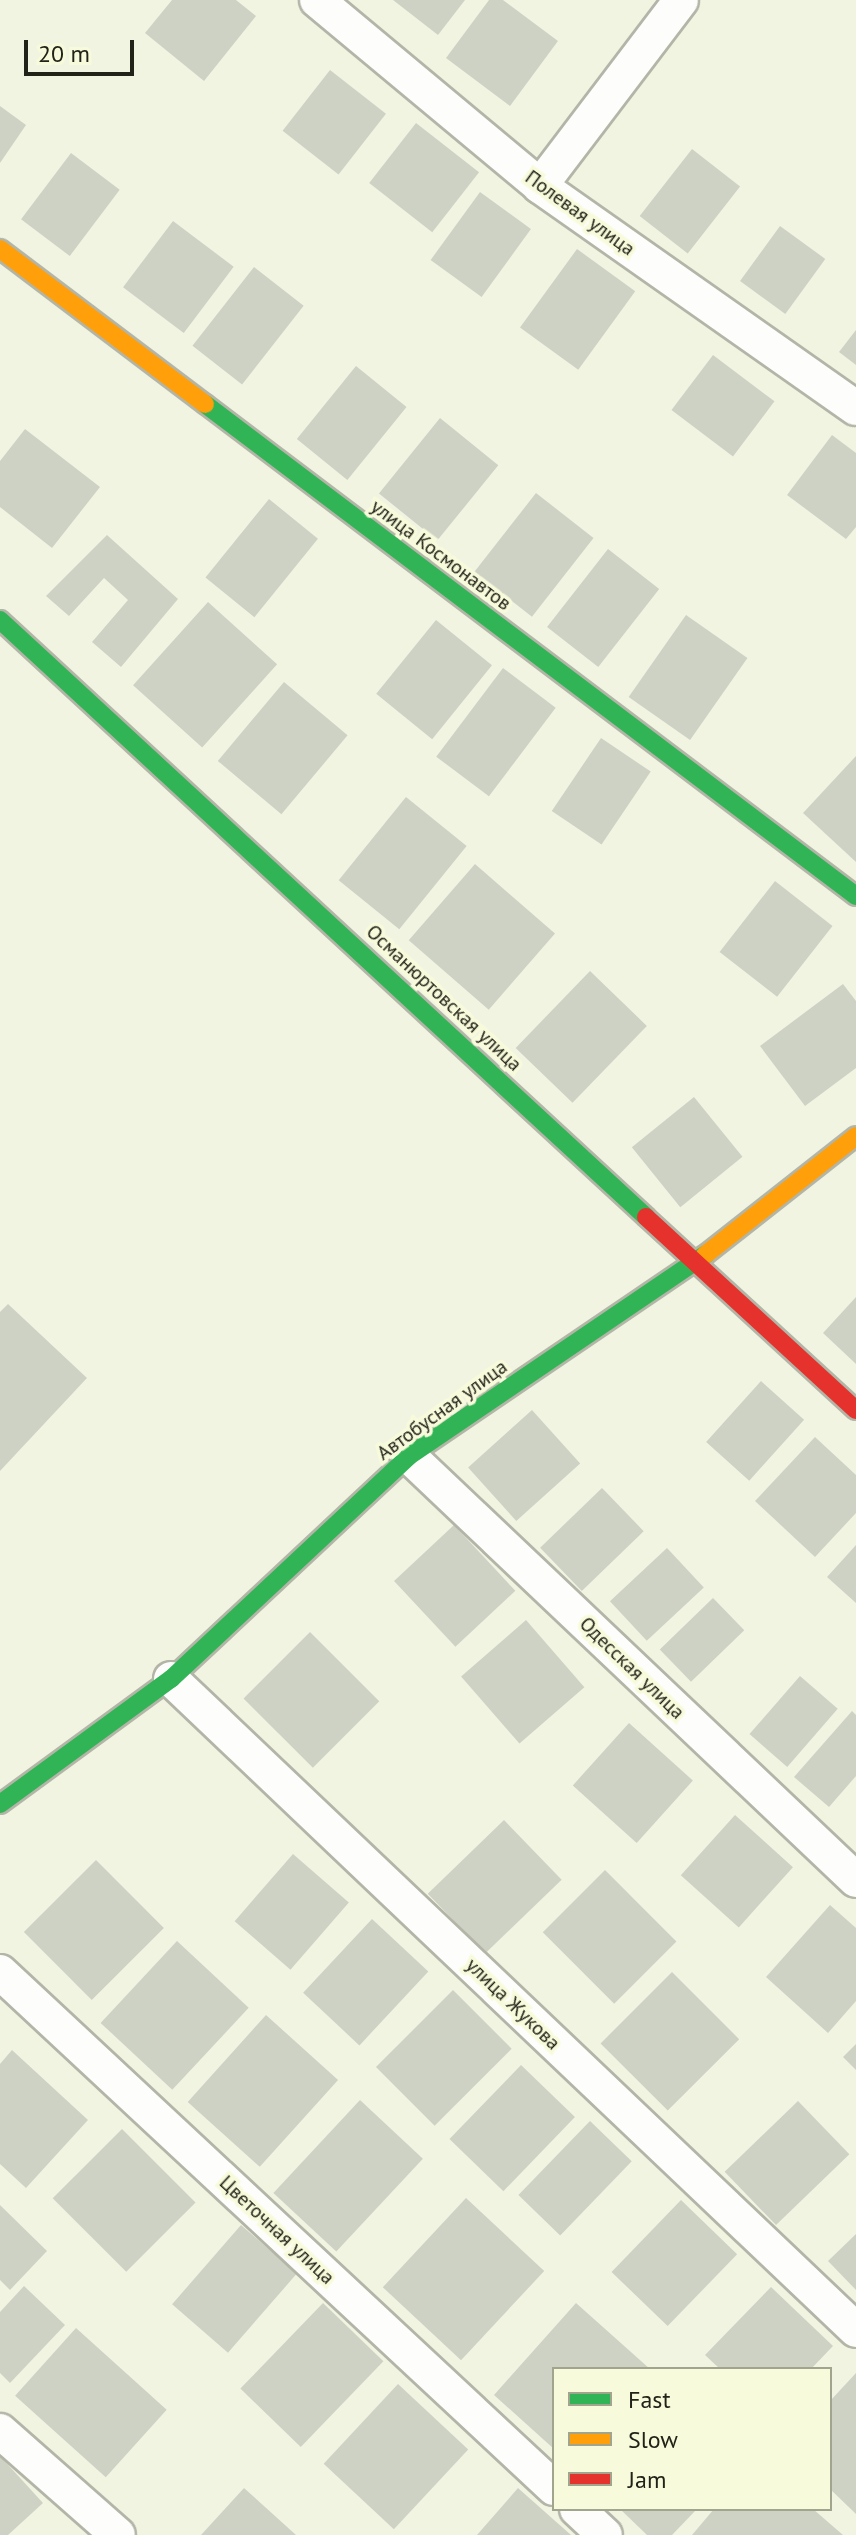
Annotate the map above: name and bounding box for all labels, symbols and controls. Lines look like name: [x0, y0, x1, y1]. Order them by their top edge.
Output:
scale bar: [28, 24, 138, 74]
text: 20 m: [38, 38, 90, 69]
street label: Полевая улица: [521, 165, 639, 261]
street label: улица Космонавтов: [366, 494, 516, 616]
street label: Османюртовская улица: [361, 920, 527, 1076]
street label: Автобусная улица: [372, 1355, 512, 1465]
street label: Одесская улица: [575, 1612, 689, 1724]
street label: улица Жукова: [461, 1953, 565, 2055]
street label: Цветочная улица: [215, 2171, 339, 2289]
legend: [552, 2367, 832, 2511]
text: Fast: [628, 2384, 671, 2415]
text: Slow: [628, 2424, 678, 2455]
text: Jam: [628, 2464, 666, 2495]

